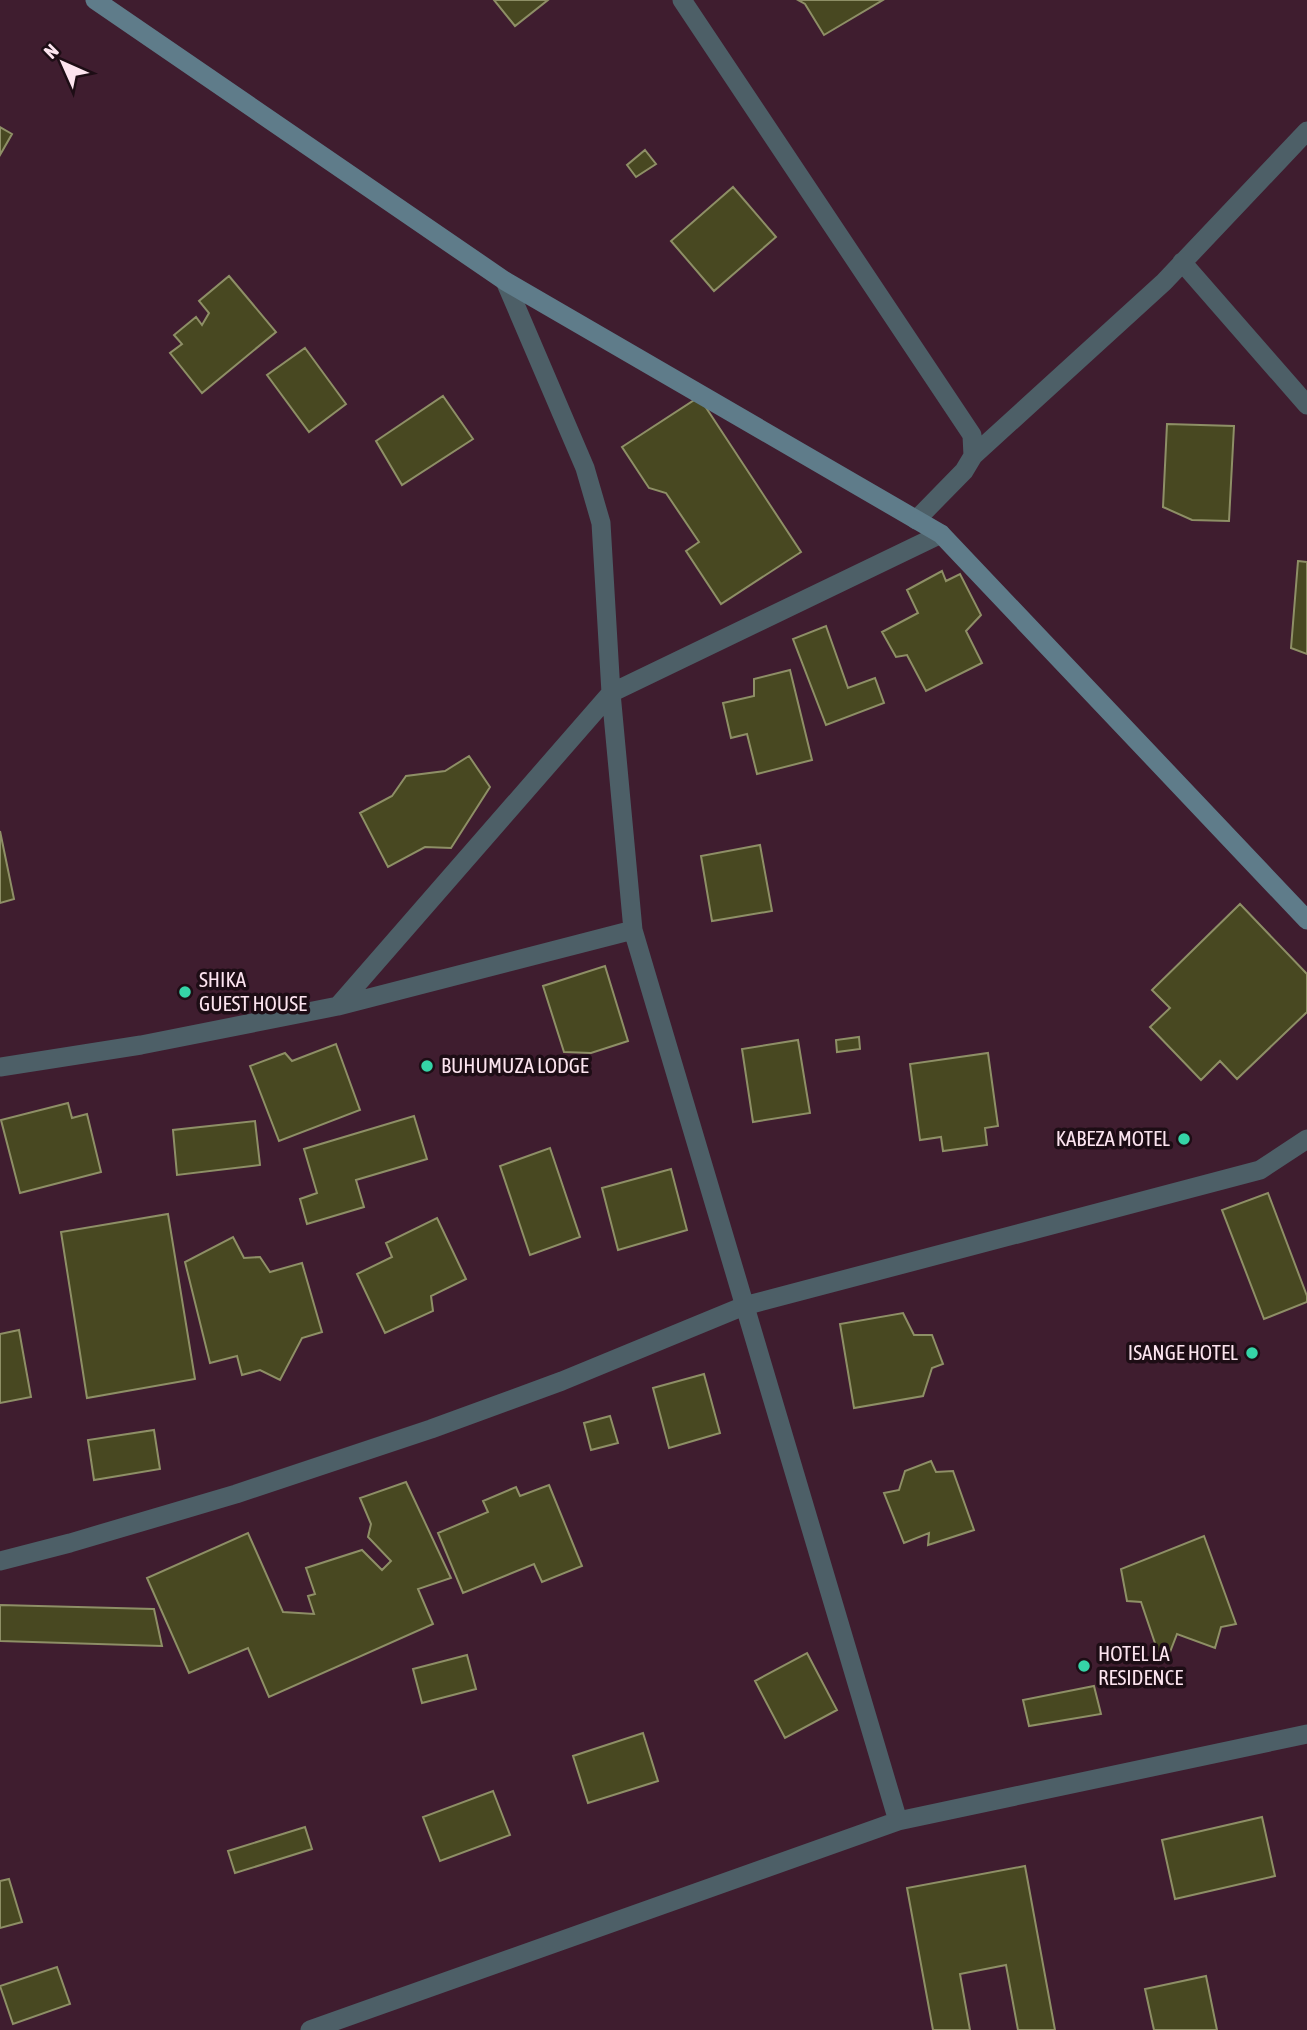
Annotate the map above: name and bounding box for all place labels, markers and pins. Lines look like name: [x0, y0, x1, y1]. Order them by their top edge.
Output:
place label: SHIKA GUEST HOUSE: [199, 967, 307, 1015]
marker: SHIKA GUEST HOUSE: [177, 984, 193, 1000]
place label: BUHUMUZA LODGE: [441, 1053, 589, 1077]
marker: BUHUMUZA LODGE: [419, 1058, 435, 1074]
place label: KABEZA MOTEL: [1056, 1126, 1170, 1150]
marker: KABEZA MOTEL: [1176, 1131, 1192, 1147]
place label: ISANGE HOTEL: [1128, 1340, 1238, 1364]
marker: ISANGE HOTEL: [1244, 1345, 1260, 1361]
place label: HOTEL LA RESIDENCE: [1098, 1641, 1183, 1689]
marker: HOTEL LA RESIDENCE: [1076, 1658, 1092, 1674]

